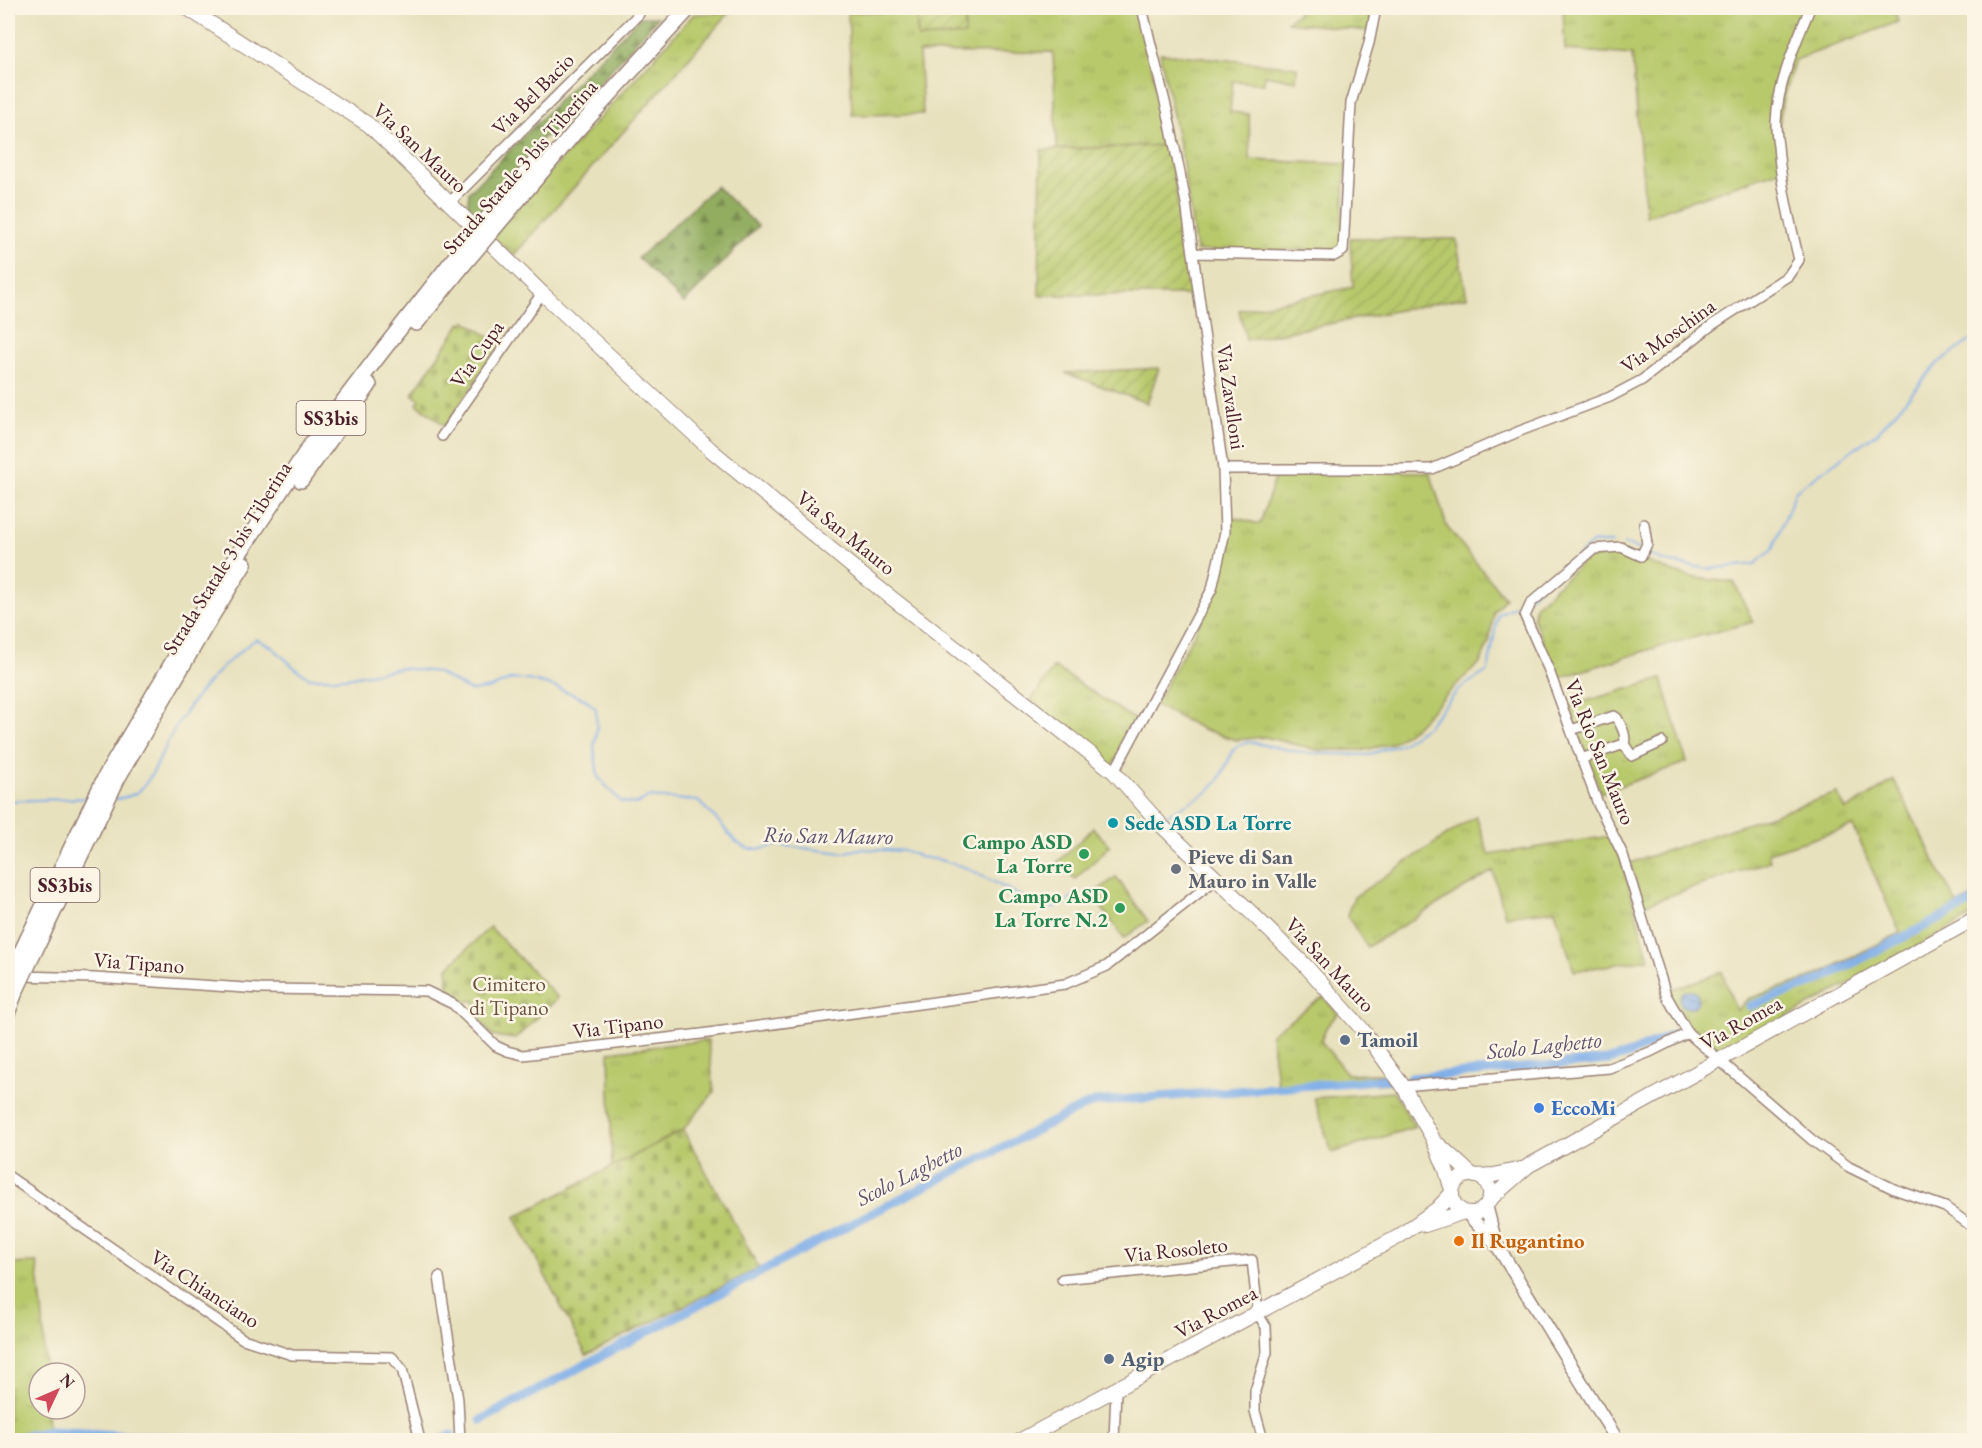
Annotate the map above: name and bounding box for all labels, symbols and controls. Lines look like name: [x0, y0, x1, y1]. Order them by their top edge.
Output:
street label: Via Bel Bacio: [486, 47, 580, 141]
street label: Strada Statale 3 bis Tiberina: [436, 73, 603, 260]
street label: Via San Mauro: [367, 97, 474, 199]
street label: Via Moschina: [1615, 292, 1721, 379]
street label: Via Cupa: [444, 314, 510, 393]
street label: Via Zavalloni: [1211, 343, 1252, 451]
road number: SS3bis: [296, 401, 366, 435]
street label: Strada Statale 3 bis Tiberina: [156, 455, 297, 660]
street label: Via San Mauro: [791, 484, 902, 581]
street label: Via Rio San Mauro: [1559, 675, 1642, 829]
place label: Sede ASD La Torre: [1125, 809, 1292, 836]
marker: Sede ASD La Torre: [1106, 816, 1120, 830]
water label: Rio San Mauro: [763, 820, 893, 851]
place label: Campo ASD La Torre: [963, 828, 1072, 879]
place label: Pieve di San Mauro in Valle: [1188, 843, 1317, 894]
marker: Campo ASD La Torre: [1077, 847, 1091, 861]
marker: Pieve di San Mauro in Valle: [1169, 862, 1183, 876]
road number: SS3bis: [31, 868, 100, 902]
place label: Campo ASD La Torre N.2: [995, 882, 1108, 933]
marker: Campo ASD La Torre N.2: [1113, 901, 1127, 915]
street label: Via San Mauro: [1279, 911, 1381, 1018]
street label: Via Tipano: [93, 946, 185, 979]
park label: Cimitero di Tipano: [469, 970, 549, 1021]
street label: Via Romea: [1695, 989, 1787, 1056]
street label: Via Tipano: [571, 1007, 665, 1044]
water label: Scolo Laghetto: [1484, 1025, 1603, 1066]
place label: Tamoil: [1357, 1026, 1418, 1053]
marker: Tamoil: [1338, 1033, 1352, 1047]
place label: EccoMi: [1551, 1094, 1616, 1121]
marker: EccoMi: [1532, 1101, 1546, 1115]
water label: Scolo Laghetto: [850, 1134, 967, 1213]
place label: Il Rugantino: [1471, 1227, 1585, 1254]
street label: Via Rosoleto: [1123, 1231, 1229, 1268]
marker: Il Rugantino: [1452, 1234, 1466, 1248]
street label: Via Chianciano: [145, 1243, 265, 1334]
street label: Via Romea: [1170, 1278, 1262, 1345]
place label: Agip: [1120, 1345, 1165, 1372]
marker: Agip: [1102, 1352, 1116, 1366]
north arrow: [27, 1361, 87, 1421]
text: N: [55, 1369, 80, 1393]

